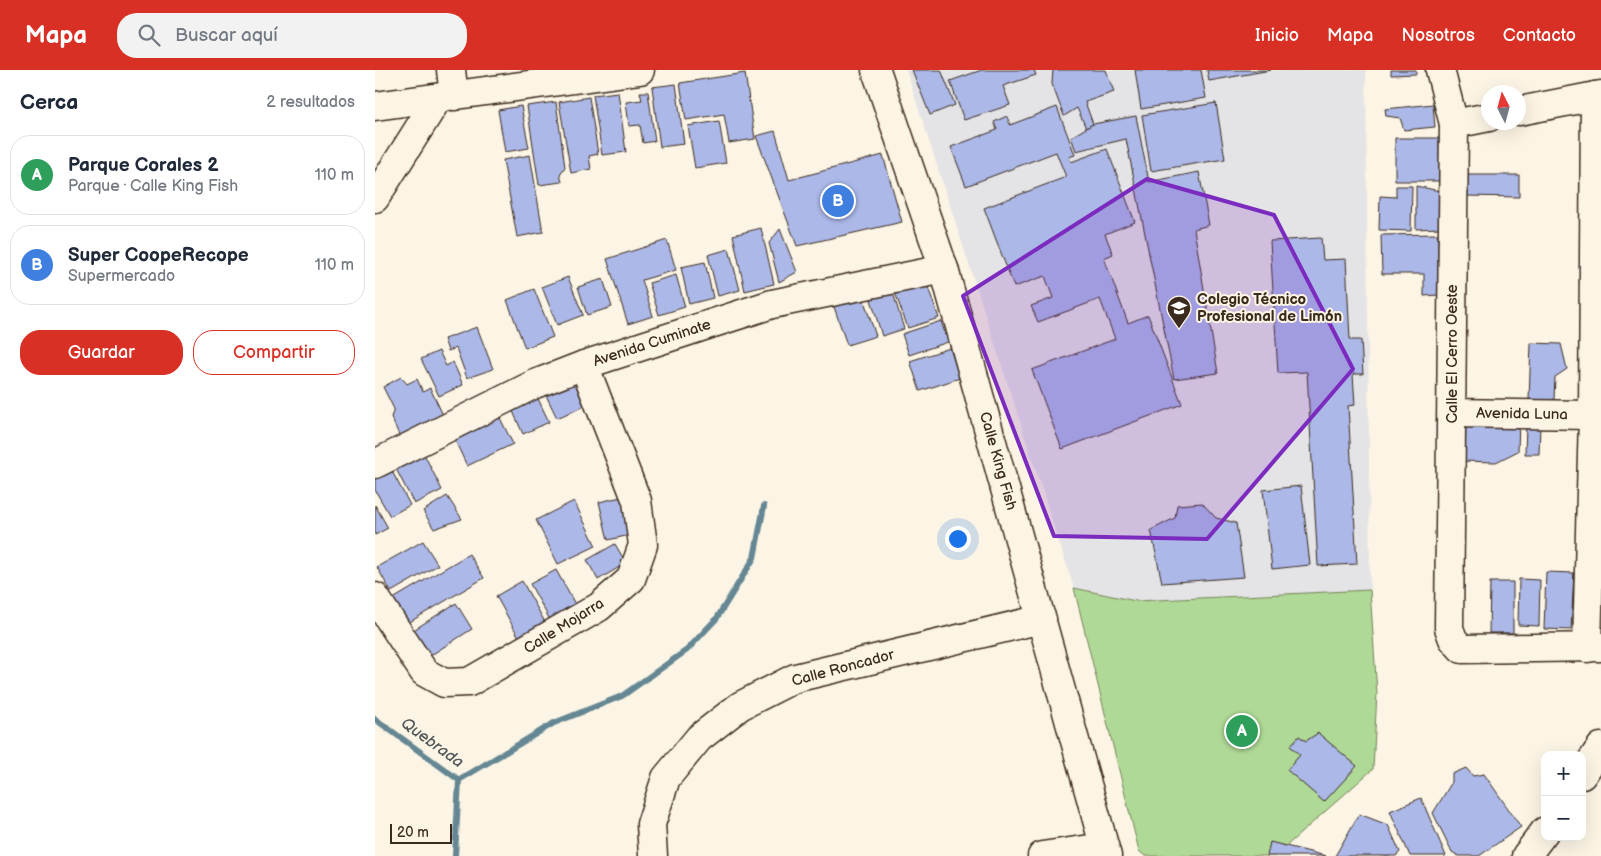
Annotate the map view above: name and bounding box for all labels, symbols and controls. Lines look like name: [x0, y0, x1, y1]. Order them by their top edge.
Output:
search box: [117, 13, 467, 58]
text: Mapa: [25, 21, 87, 50]
icon: search: [135, 21, 163, 49]
text: Buscar aquí: [175, 24, 278, 47]
text: Inicio: [1255, 25, 1299, 46]
text: Mapa: [1327, 25, 1373, 46]
text: Nosotros: [1401, 25, 1475, 46]
text: Contacto: [1503, 25, 1576, 46]
north arrow: [1481, 85, 1526, 130]
text: Cerca: [20, 90, 78, 115]
text: 2 resultados: [266, 93, 355, 112]
text: Parque Corales 2: [68, 154, 219, 177]
text: A: [32, 166, 42, 185]
text: 110 m: [315, 166, 354, 185]
text: Parque · Calle King Fish: [68, 177, 238, 196]
pin: B: [822, 182, 854, 220]
text: Super CoopeRecope: [68, 244, 249, 267]
text: B: [31, 256, 43, 275]
text: 110 m: [315, 256, 354, 275]
text: Supermercado: [68, 267, 175, 286]
street label: Calle El Cerro Oeste: [1443, 284, 1462, 424]
place label: Colegio Técnico Profesional de Limón: [1197, 290, 1342, 326]
school or university icon: Colegio Técnico Profesional de Limón: [1166, 295, 1192, 329]
street label: Avenida Cuminate: [591, 315, 713, 371]
button: Guardar: [20, 330, 183, 375]
button: Compartir: [193, 330, 355, 375]
street label: Avenida Luna: [1476, 404, 1568, 424]
street label: Calle King Fish: [975, 410, 1021, 512]
your location: [945, 526, 971, 552]
street label: Calle Mojarra: [520, 594, 608, 658]
street label: Calle Roncador: [790, 645, 897, 691]
pin: A: [1226, 712, 1258, 750]
water label: Quebrada: [397, 714, 467, 772]
map controls: [1541, 751, 1586, 841]
button: +: [1541, 751, 1586, 796]
button: −: [1541, 796, 1586, 841]
scale bar: [390, 821, 453, 844]
text: 20 m: [397, 824, 429, 841]

